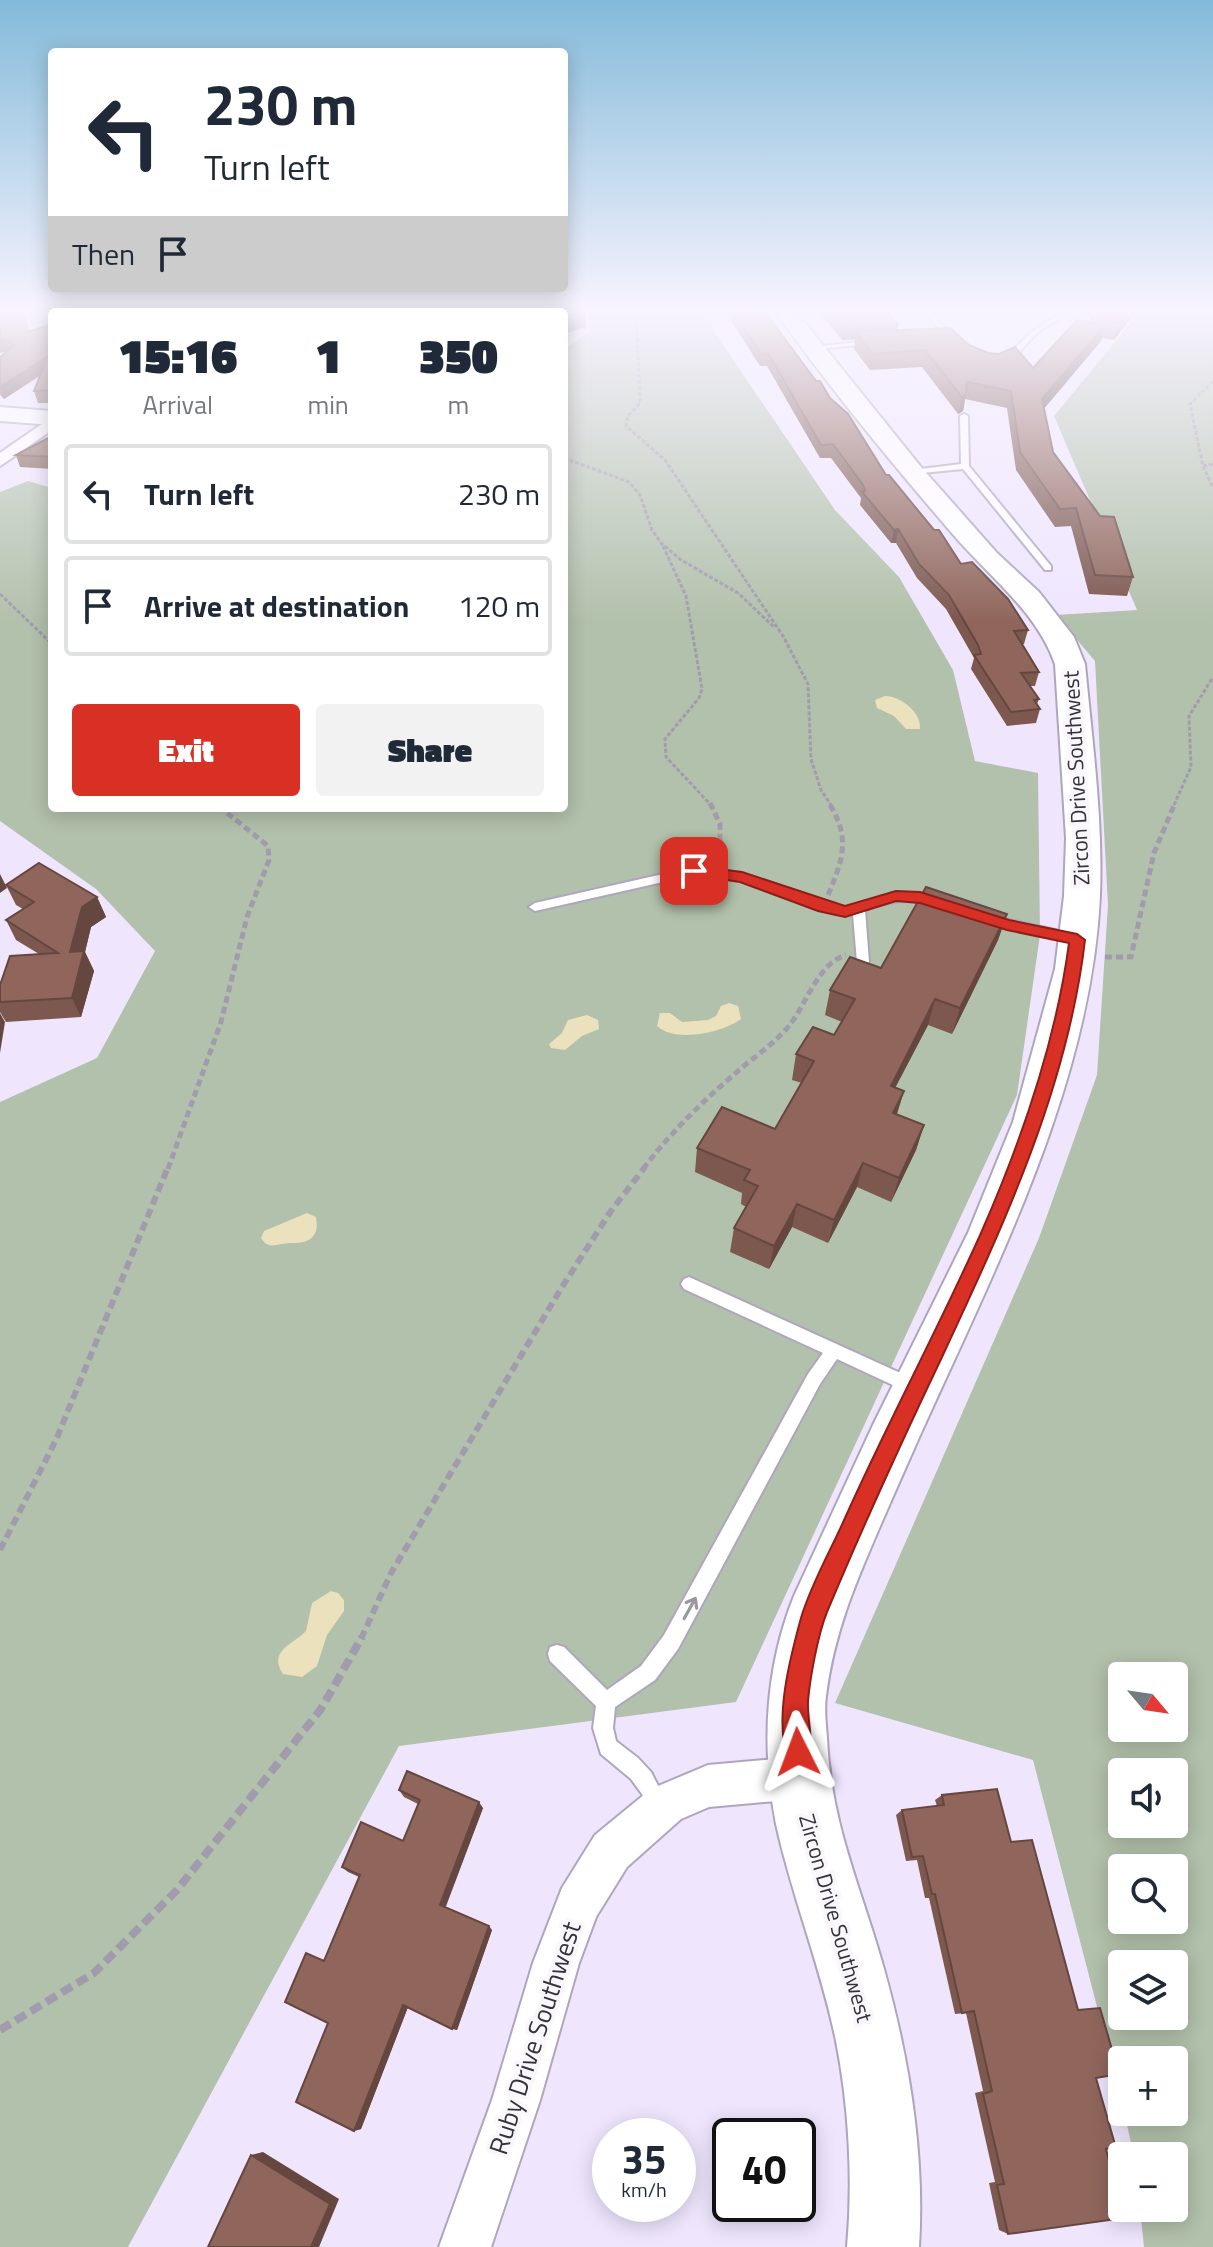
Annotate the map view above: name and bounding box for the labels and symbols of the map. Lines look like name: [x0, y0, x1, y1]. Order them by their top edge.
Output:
street label: Zircon Drive Southwest: [1053, 669, 1099, 886]
pin: [660, 837, 728, 905]
one-way arrow: [683, 1596, 698, 1620]
north arrow: [1108, 1662, 1188, 1742]
position arrow: [756, 1710, 840, 1794]
street label: Zircon Drive Southwest: [790, 1810, 882, 2026]
street label: Ruby Drive Southwest: [478, 1916, 591, 2159]
speed limit sign: 40: [712, 2118, 816, 2222]

